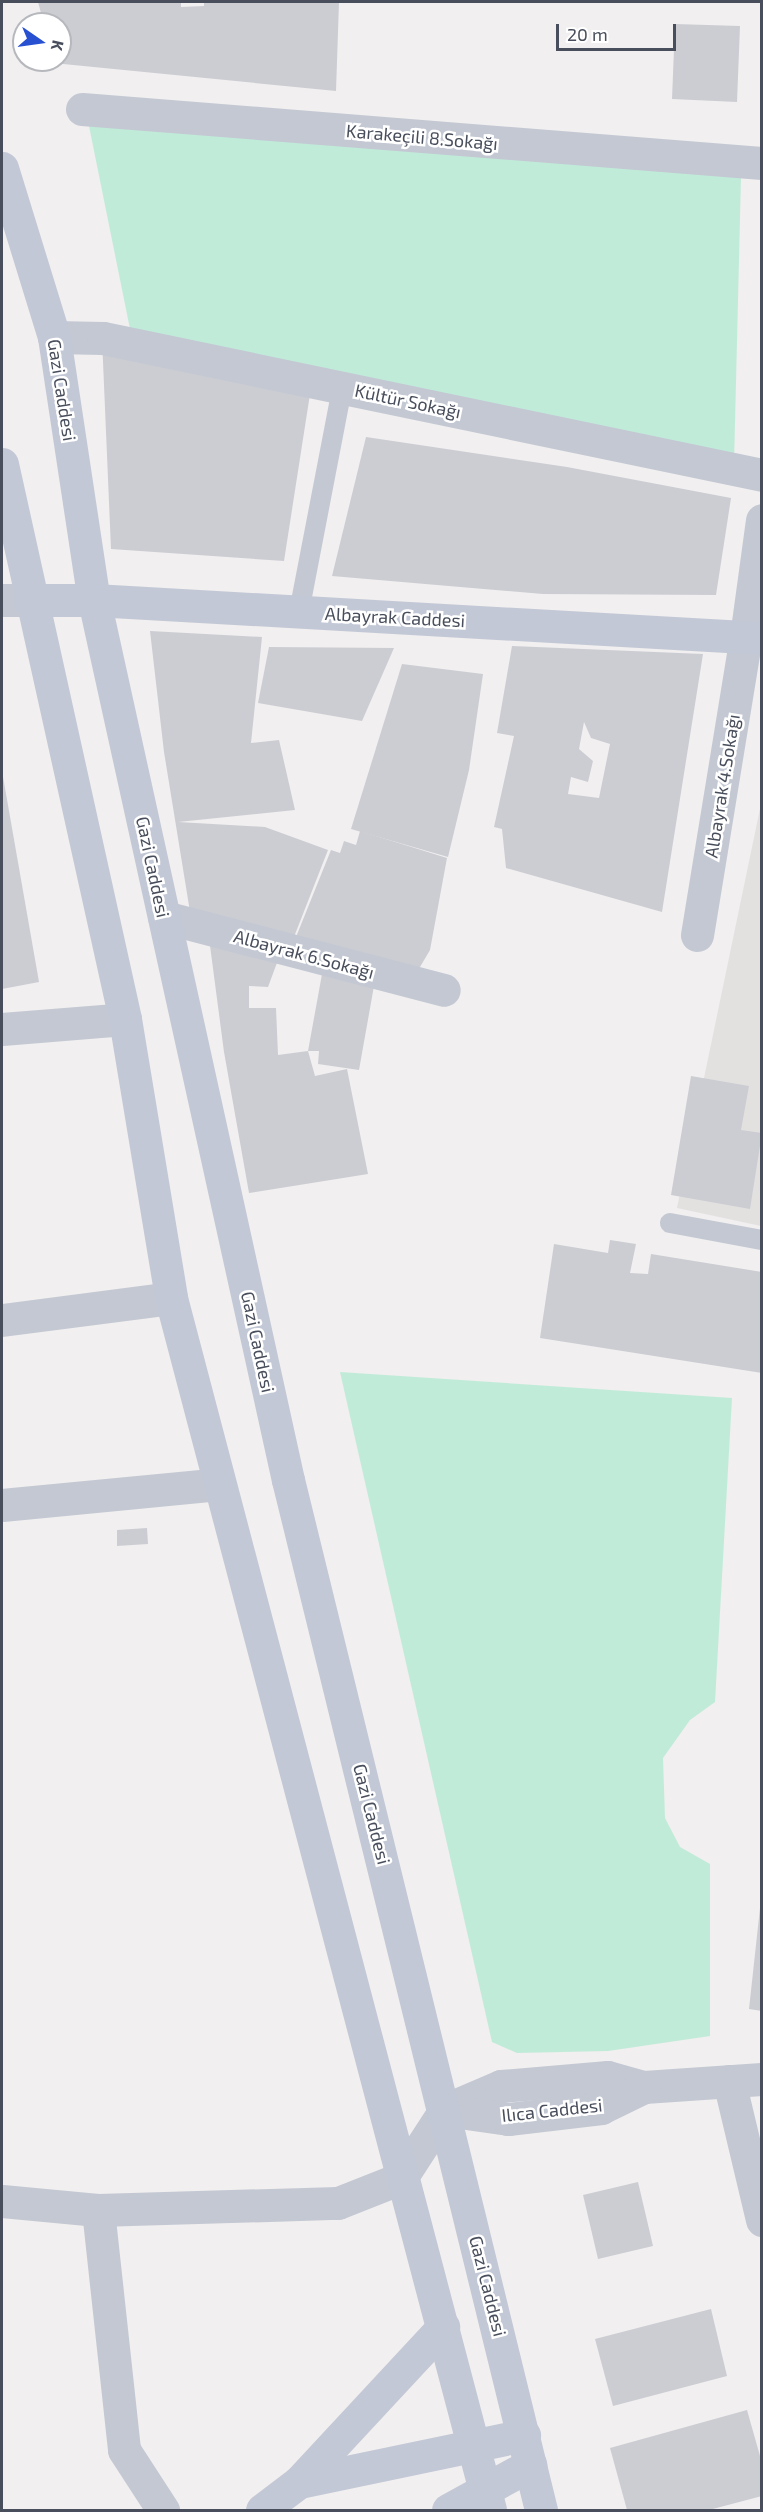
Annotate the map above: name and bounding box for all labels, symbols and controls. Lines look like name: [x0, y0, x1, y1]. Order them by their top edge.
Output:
north arrow: [12, 12, 72, 72]
scale bar: [559, 12, 679, 50]
text: 20 m: [567, 23, 608, 45]
text: K: [48, 39, 68, 53]
street label: Karakeçili 8.Sokağı: [345, 120, 499, 154]
street label: Gazi Caddesi: [43, 337, 81, 443]
street label: Kültür Sokağı: [353, 379, 463, 423]
street label: Albayrak Caddesi: [324, 603, 466, 631]
street label: Albayrak 4.Sokağı: [700, 712, 744, 860]
street label: Gazi Caddesi: [132, 814, 174, 920]
street label: Albayrak 6.Sokağı: [231, 925, 377, 983]
street label: Gazi Caddesi: [237, 1289, 279, 1395]
street label: Gazi Caddesi: [349, 1761, 395, 1867]
street label: Ilıca Caddesi: [501, 2094, 603, 2126]
street label: Gazi Caddesi: [465, 2233, 511, 2339]

